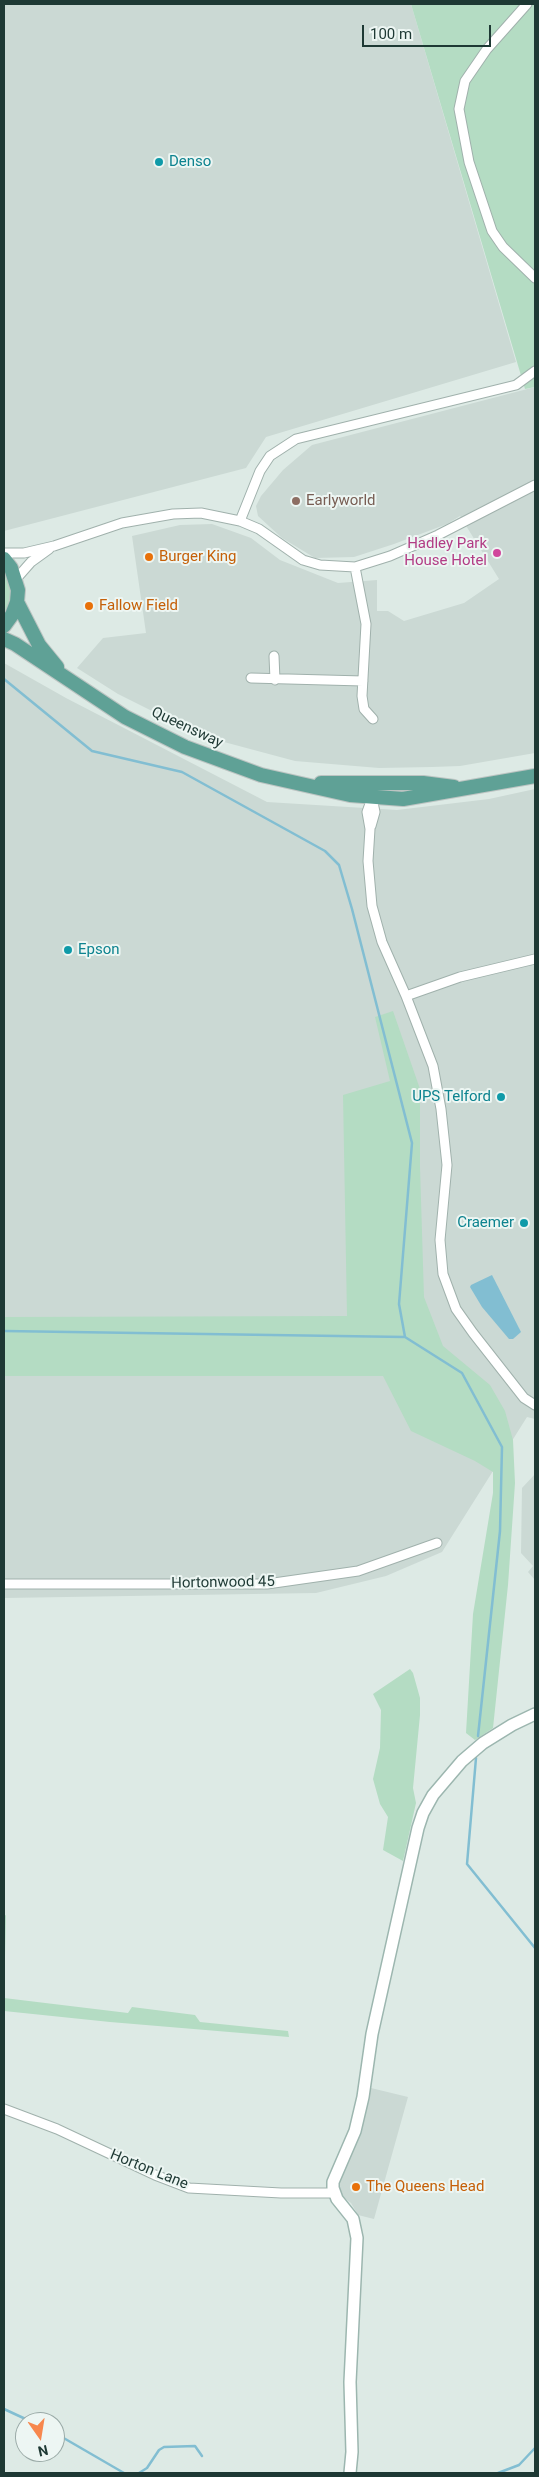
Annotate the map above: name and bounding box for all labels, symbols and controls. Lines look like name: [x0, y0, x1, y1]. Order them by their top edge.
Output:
scale bar: [364, 15, 493, 47]
text: 100 m: [370, 25, 412, 43]
place label: Denso: [169, 153, 211, 171]
marker: Denso: [153, 156, 165, 168]
place label: Earlyworld: [306, 492, 376, 510]
marker: Earlyworld: [290, 495, 302, 507]
place label: Hadley Park House Hotel: [404, 535, 487, 570]
marker: Hadley Park House Hotel: [491, 547, 503, 559]
place label: Burger King: [159, 548, 237, 566]
marker: Burger King: [143, 551, 155, 563]
place label: Fallow Field: [99, 597, 178, 615]
marker: Fallow Field: [83, 600, 95, 612]
street label: Queensway: [148, 704, 226, 752]
place label: Epson: [78, 941, 120, 959]
marker: Epson: [62, 944, 74, 956]
place label: UPS Telford: [412, 1088, 491, 1106]
marker: UPS Telford: [495, 1091, 507, 1103]
place label: Craemer: [457, 1214, 514, 1232]
marker: Craemer: [518, 1217, 530, 1229]
street label: Hortonwood 45: [171, 1573, 275, 1593]
street label: Horton Lane: [107, 2146, 191, 2194]
place label: The Queens Head: [366, 2178, 484, 2196]
marker: The Queens Head: [350, 2181, 362, 2193]
north arrow: [15, 2412, 65, 2462]
text: N: [37, 2442, 50, 2460]

